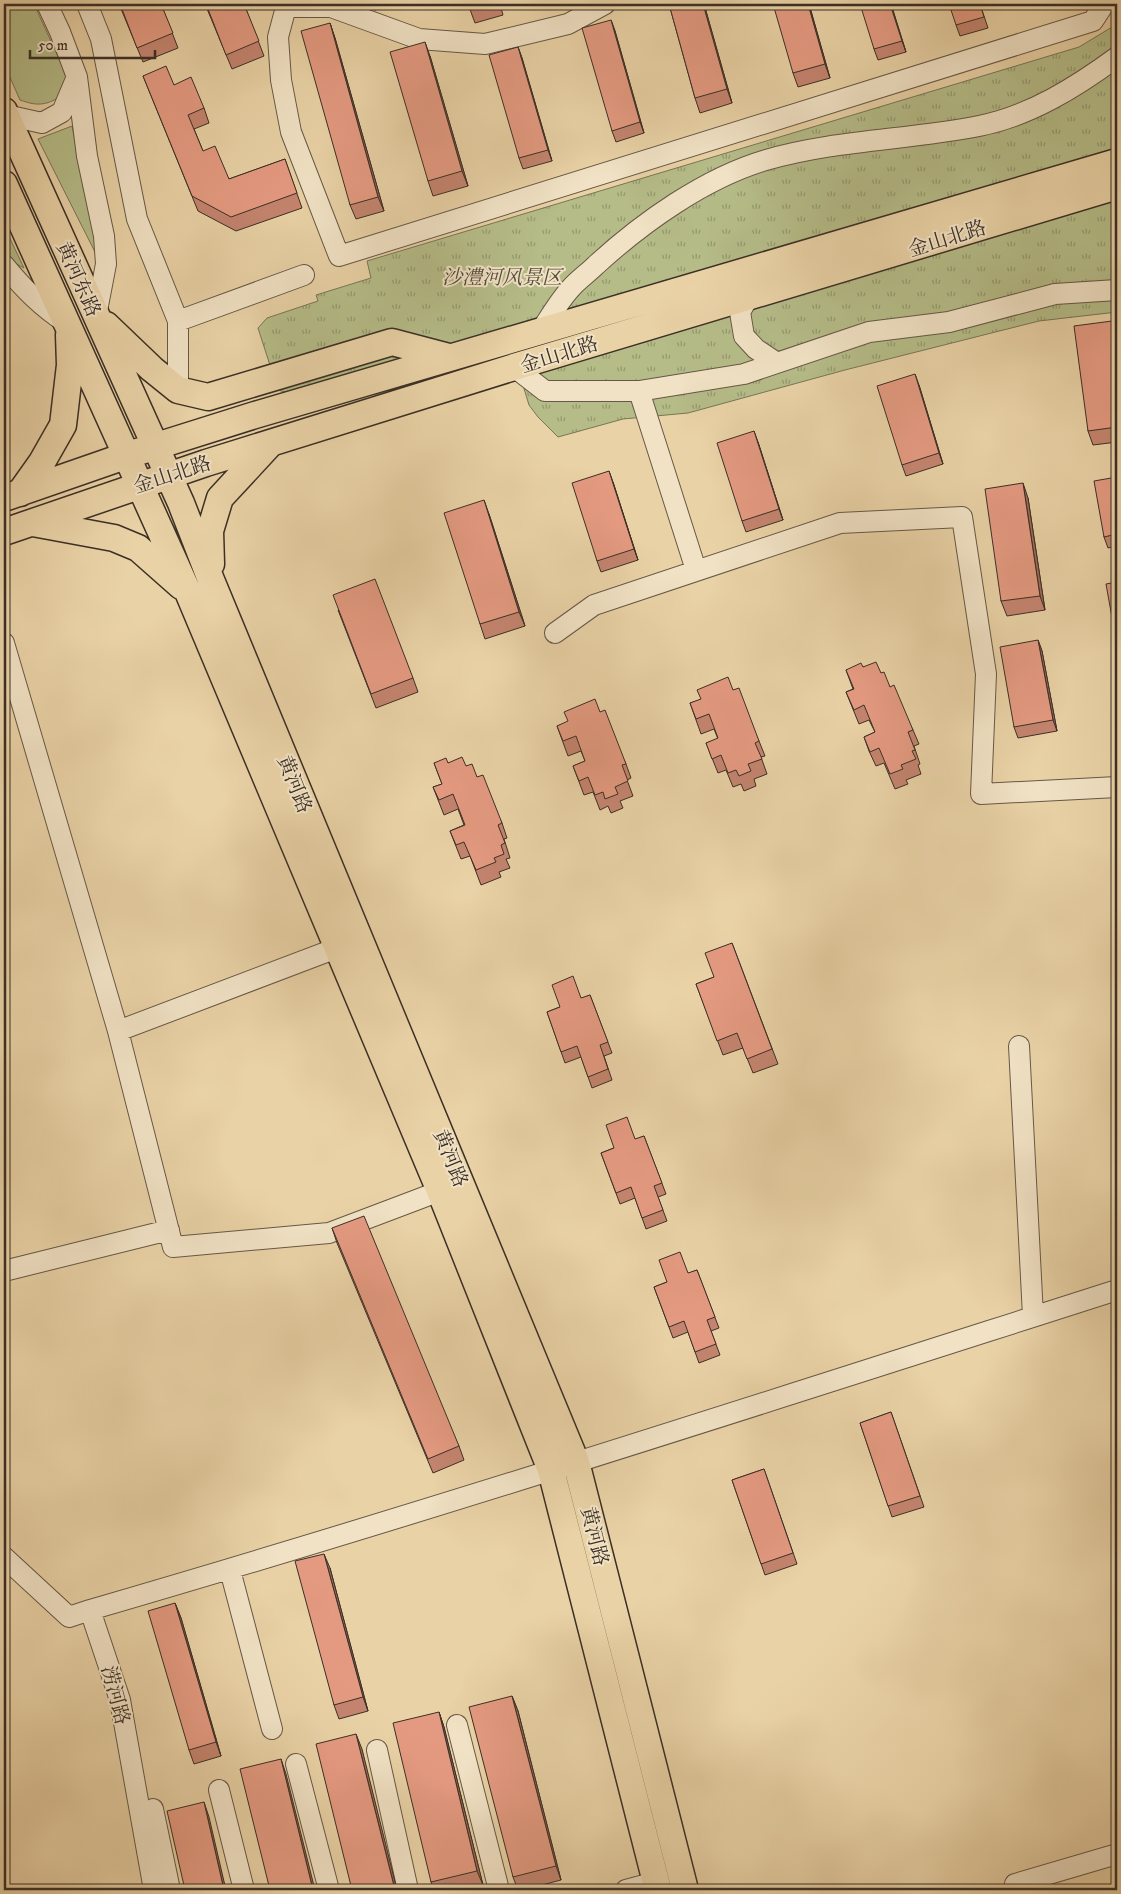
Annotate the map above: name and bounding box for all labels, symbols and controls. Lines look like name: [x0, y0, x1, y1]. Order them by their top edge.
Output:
scale bar: [30, 28, 155, 60]
text: 50 m: [38, 36, 68, 55]
street label: 金山北路: [906, 216, 989, 263]
street label: 黄河东路: [50, 238, 105, 321]
park label: 沙澧河风景区: [442, 266, 565, 291]
street label: 金山北路: [518, 332, 601, 379]
street label: 金山北路: [131, 451, 214, 500]
street label: 黄河路: [271, 752, 316, 817]
street label: 黄河路: [427, 1126, 472, 1191]
street label: 黄河路: [574, 1504, 613, 1568]
street label: 涝河路: [95, 1663, 134, 1728]

